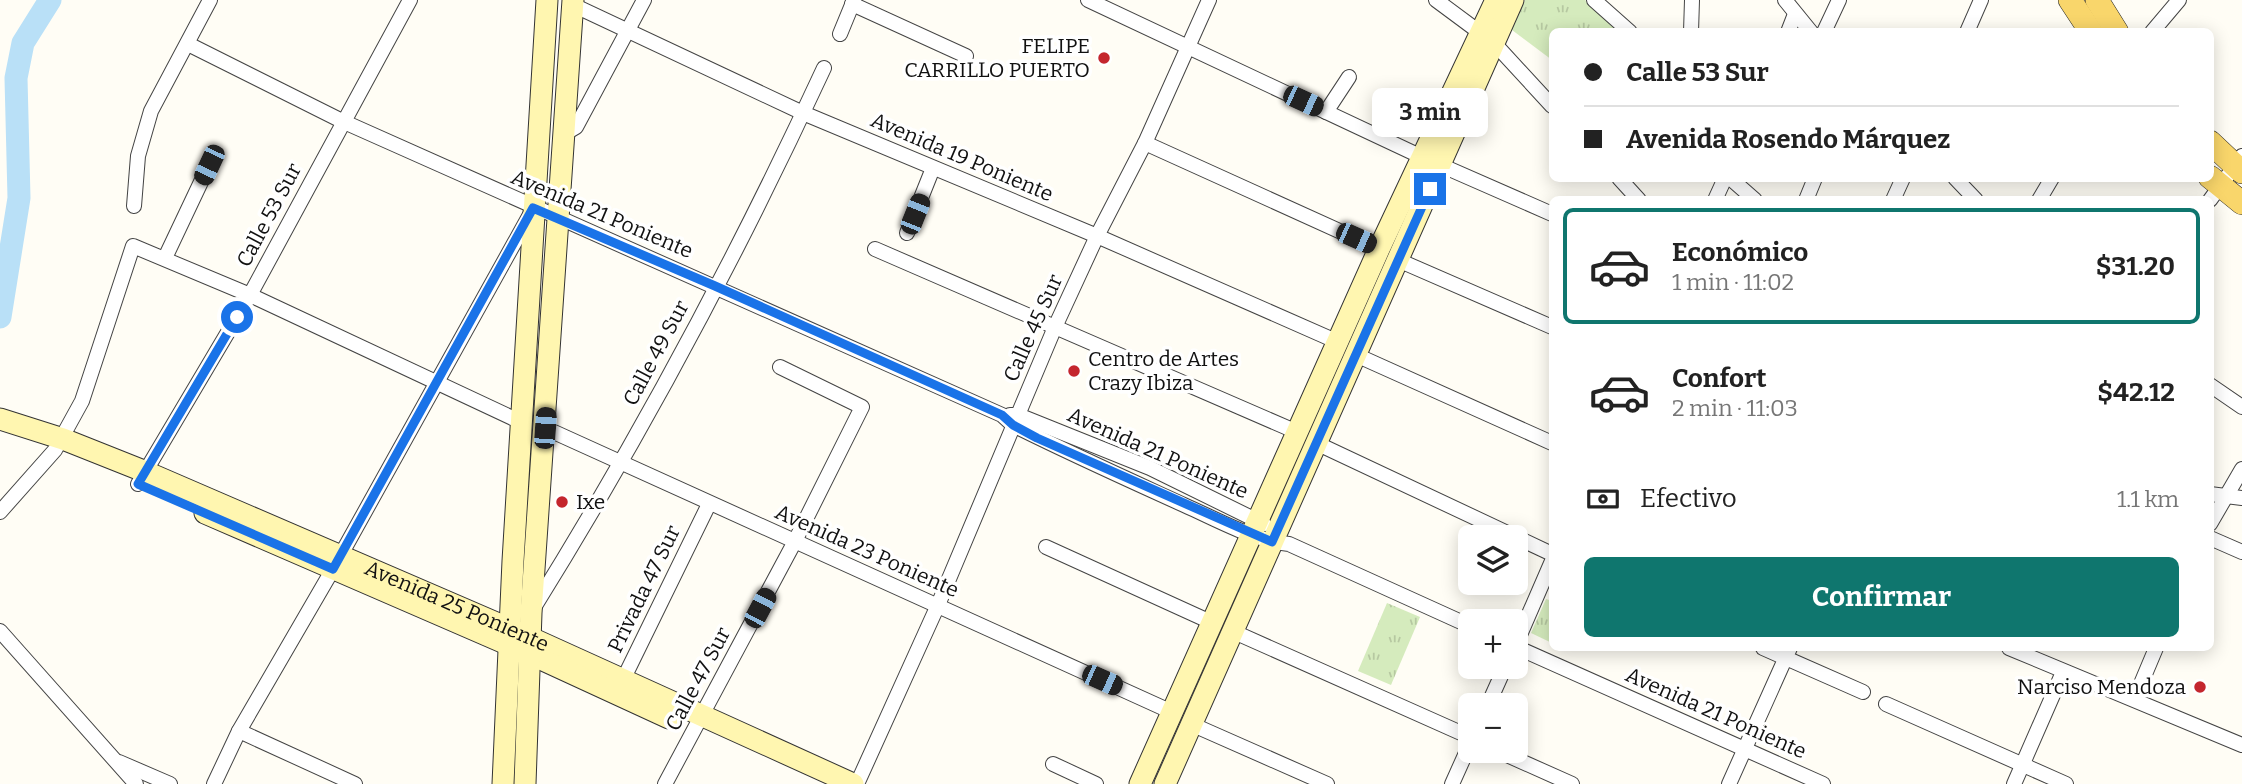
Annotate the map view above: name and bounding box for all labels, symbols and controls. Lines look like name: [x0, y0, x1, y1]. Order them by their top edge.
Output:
place label: FELIPE CARRILLO PUERTO: [904, 33, 1090, 83]
marker: FELIPE CARRILLO PUERTO: [1096, 50, 1112, 66]
text: Calle 53 Sur: [1626, 57, 1769, 88]
car: [1280, 83, 1327, 119]
callout: 3 min: [1372, 88, 1488, 136]
text: 3 min: [1399, 98, 1461, 126]
street label: Avenida 19 Poniente: [867, 107, 1057, 207]
text: Avenida Rosendo Márquez: [1626, 124, 1950, 155]
car: [191, 142, 228, 188]
street label: Calle 53 Sur: [231, 159, 307, 271]
street label: Avenida 21 Poniente: [507, 164, 697, 264]
route end: [1414, 173, 1446, 205]
car: [898, 191, 933, 237]
car: [1333, 220, 1380, 256]
icon: car: [1588, 235, 1651, 298]
text: Económico: [1672, 237, 1808, 268]
text: $31.20: [2096, 251, 2175, 282]
text: 1 min · 11:02: [1672, 268, 1794, 296]
street label: Calle 45 Sur: [998, 270, 1068, 386]
street label: Calle 49 Sur: [617, 296, 695, 410]
route start: [221, 301, 253, 333]
place label: Centro de Artes Crazy Ibiza: [1088, 346, 1239, 396]
icon: car: [1588, 361, 1651, 424]
marker: Centro de Artes Crazy Ibiza: [1066, 363, 1082, 379]
text: Confort: [1672, 363, 1767, 394]
text: $42.12: [2097, 377, 2175, 408]
text: 2 min · 11:03: [1672, 394, 1798, 422]
street label: Avenida 21 Poniente: [1064, 401, 1252, 505]
car: [534, 406, 557, 450]
icon: cash: [1584, 480, 1622, 518]
text: Efectivo: [1640, 483, 1737, 514]
text: 1.1 km: [2117, 485, 2179, 513]
place label: Ixe: [576, 489, 605, 515]
marker: Ixe: [554, 494, 570, 510]
street label: Avenida 23 Poniente: [771, 499, 963, 603]
street label: Privada 47 Sur: [602, 521, 686, 657]
map controls: [1458, 525, 1528, 763]
button: layers: [1458, 525, 1528, 595]
street label: Avenida 25 Poniente: [361, 555, 553, 657]
button: Confirmar: [1584, 557, 2179, 637]
car: [741, 585, 780, 631]
button: +: [1458, 609, 1528, 679]
street label: Calle 47 Sur: [660, 623, 736, 735]
street label: Avenida 21 Poniente: [1622, 661, 1810, 765]
car: [1079, 662, 1126, 698]
place label: Narciso Mendoza: [2017, 674, 2187, 700]
marker: Narciso Mendoza: [2192, 679, 2208, 695]
button: −: [1458, 693, 1528, 763]

